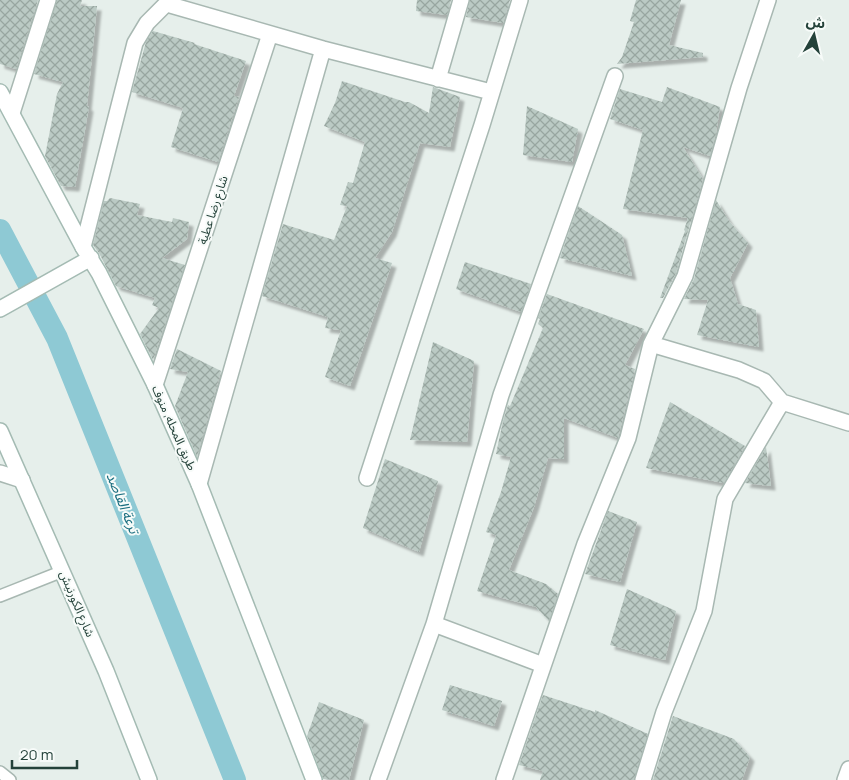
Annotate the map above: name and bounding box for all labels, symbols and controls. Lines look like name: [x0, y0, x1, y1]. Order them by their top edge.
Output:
north arrow: [789, 10, 839, 60]
text: ش: [805, 11, 827, 32]
street label: شارع رضا عطية: [193, 173, 233, 247]
street label: طريق المحله, منوف: [148, 382, 201, 473]
water label: ترعة القاصد: [103, 470, 145, 538]
street label: شارع الكورنيش: [55, 568, 99, 640]
scale bar: [12, 738, 78, 770]
text: 20 m: [20, 744, 53, 765]

